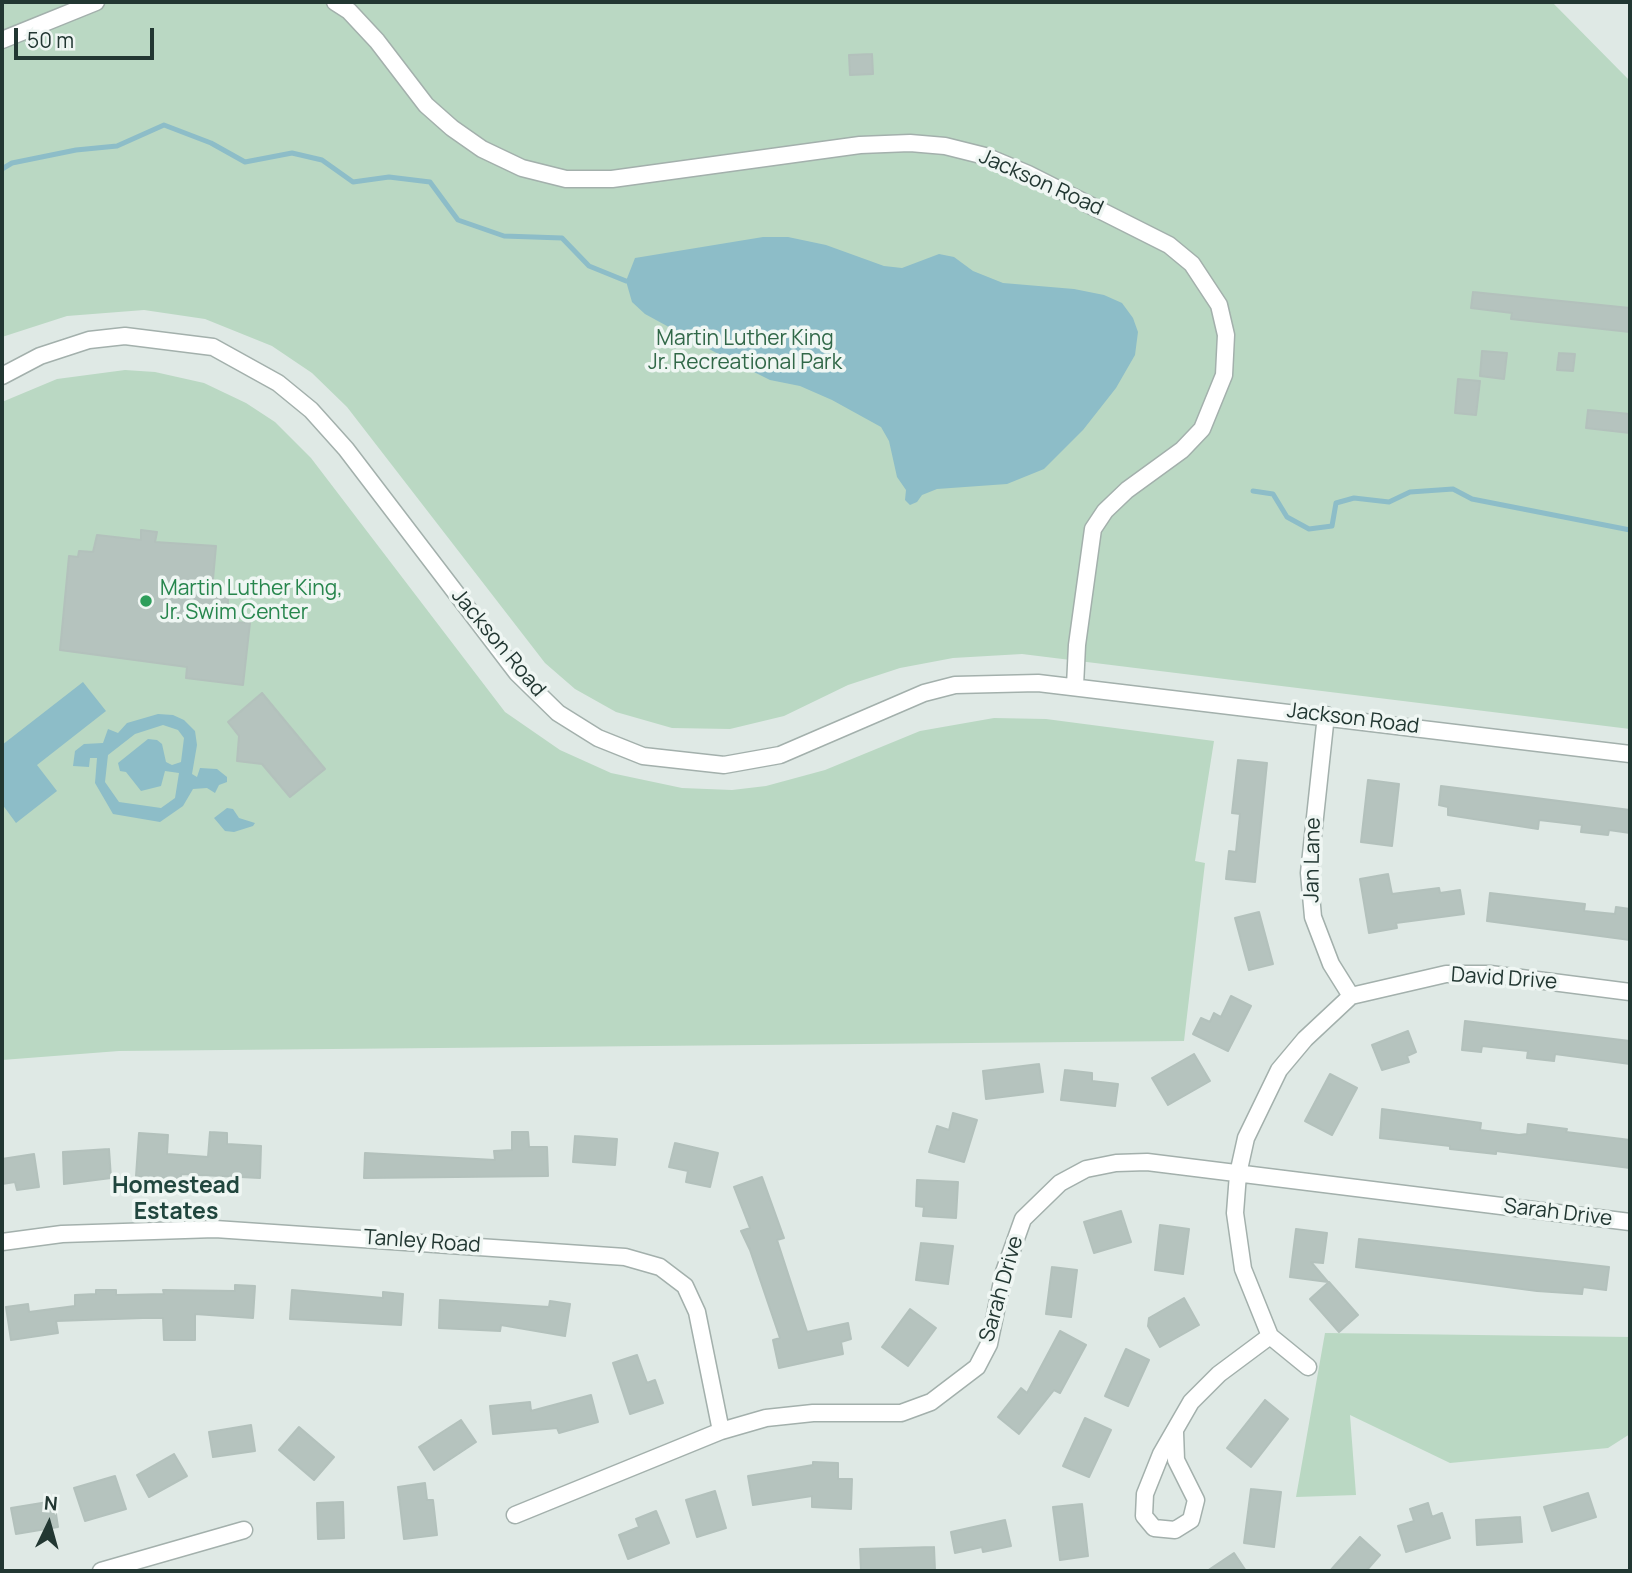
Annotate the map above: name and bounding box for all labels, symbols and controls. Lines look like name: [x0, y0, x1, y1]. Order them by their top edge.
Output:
scale bar: [18, 14, 158, 58]
text: 50 m: [27, 26, 74, 54]
street label: Jackson Road: [975, 144, 1107, 222]
park label: Martin Luther King Jr. Recreational Park: [648, 326, 842, 376]
place label: Martin Luther King, Jr. Swim Center: [160, 576, 343, 626]
street label: Jackson Road: [446, 584, 550, 702]
marker: Martin Luther King, Jr. Swim Center: [138, 593, 154, 609]
street label: Jackson Road: [1285, 698, 1421, 740]
street label: Jan Lane: [1300, 817, 1326, 903]
street label: David Drive: [1450, 963, 1558, 995]
district label: Homestead Estates: [112, 1173, 240, 1227]
street label: Sarah Drive: [1502, 1194, 1614, 1232]
street label: Tanley Road: [363, 1225, 481, 1259]
street label: Sarah Drive: [975, 1233, 1029, 1345]
north arrow: [14, 1489, 84, 1559]
text: N: [43, 1490, 59, 1517]

